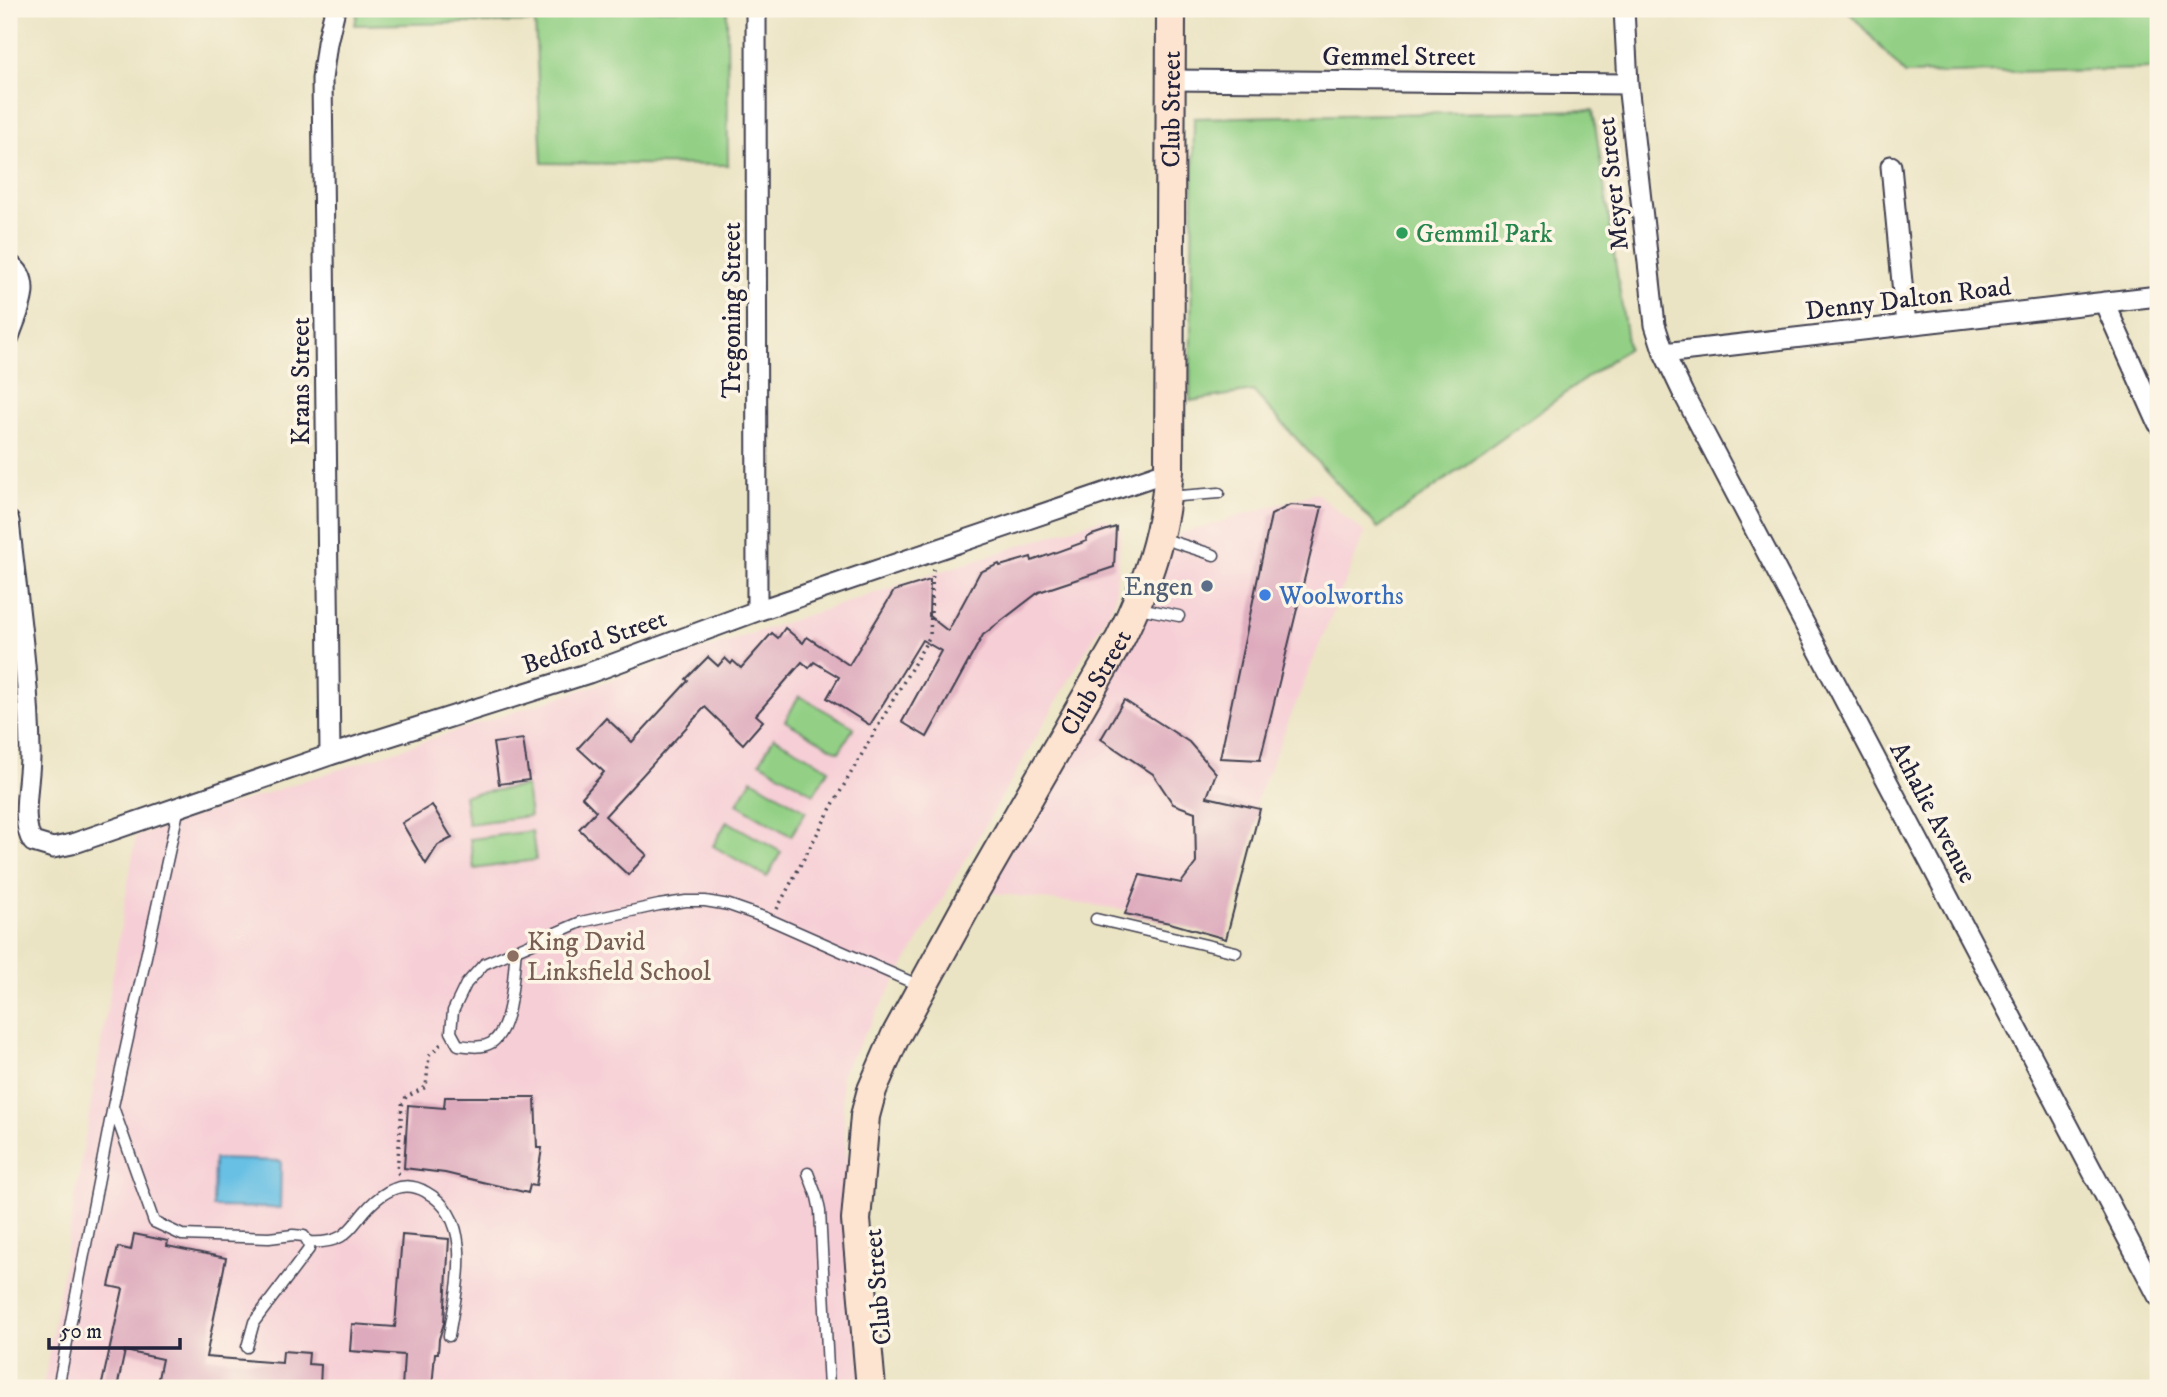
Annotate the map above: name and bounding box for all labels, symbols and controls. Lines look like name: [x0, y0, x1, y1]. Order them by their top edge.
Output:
street label: Gemmel Street: [1322, 41, 1476, 74]
street label: Club Street: [1155, 51, 1189, 168]
street label: Meyer Street: [1590, 115, 1637, 252]
place label: Gemmil Park: [1416, 218, 1553, 251]
street label: Tregoning Street: [716, 222, 749, 398]
marker: Gemmil Park: [1394, 225, 1410, 241]
street label: Denny Dalton Road: [1803, 270, 2013, 328]
street label: Krans Street: [285, 317, 318, 445]
place label: Engen: [1124, 571, 1193, 604]
marker: Engen: [1199, 578, 1215, 594]
place label: Woolworths: [1278, 580, 1404, 613]
marker: Woolworths: [1257, 587, 1273, 603]
street label: Bedford Street: [518, 602, 671, 683]
street label: Club Street: [1053, 625, 1140, 742]
street label: Athalie Avenue: [1882, 736, 1984, 889]
place label: King David Linksfield School: [527, 926, 711, 989]
marker: King David Linksfield School: [505, 948, 521, 964]
street label: Club Street: [857, 1227, 900, 1346]
scale bar: [49, 1306, 180, 1350]
text: 50 m: [60, 1319, 102, 1345]

